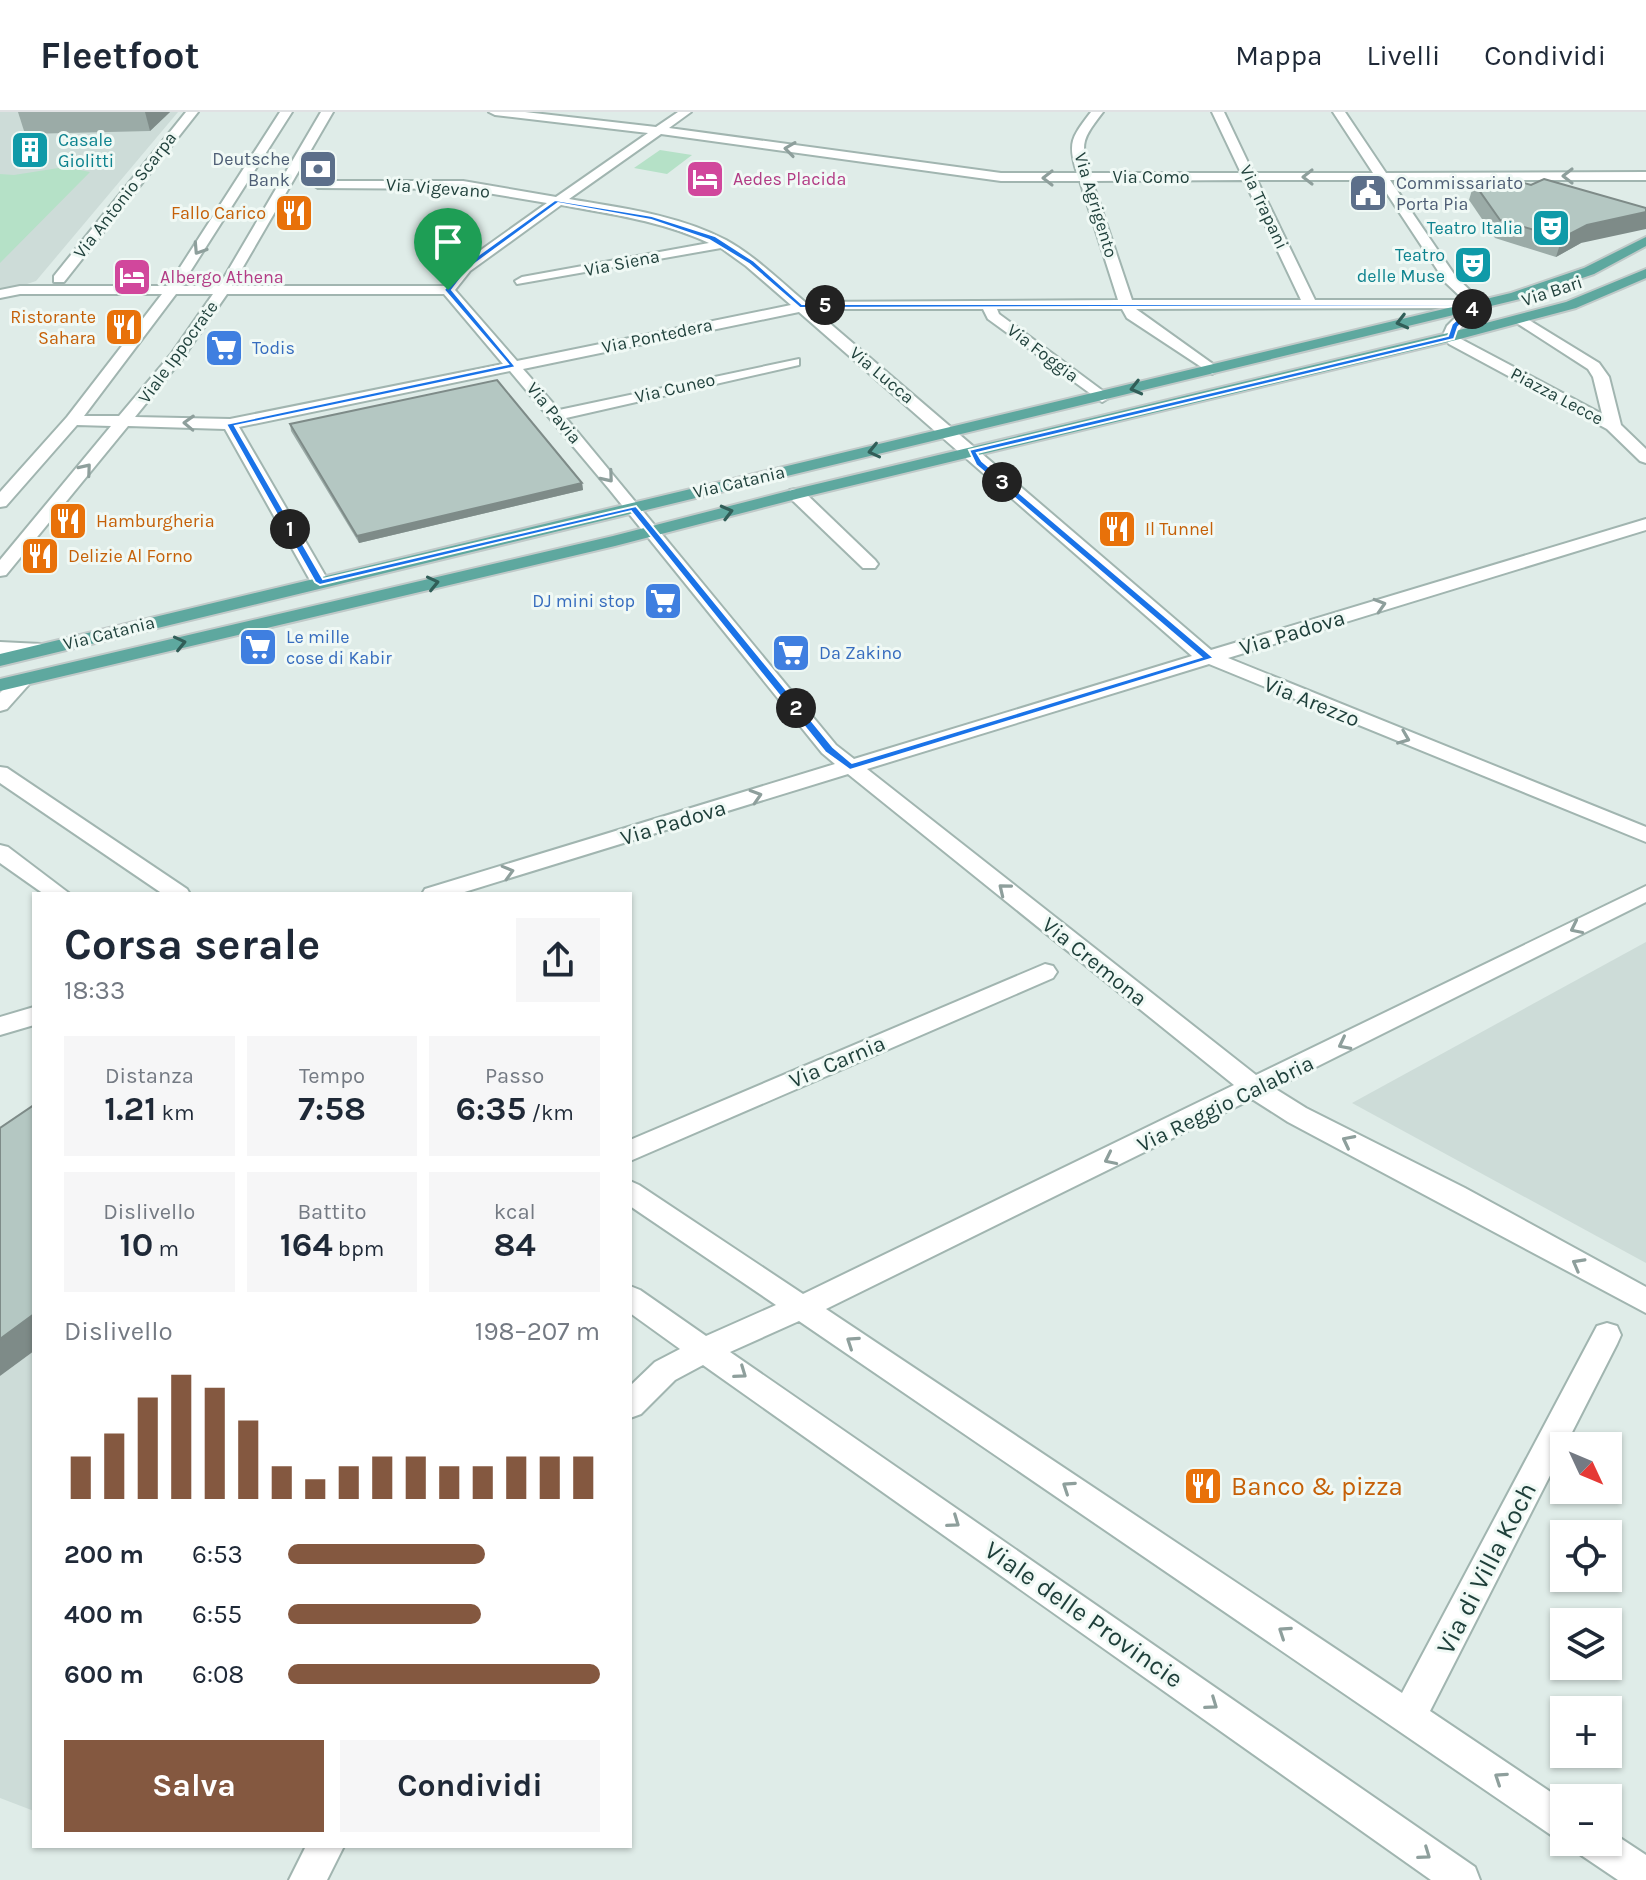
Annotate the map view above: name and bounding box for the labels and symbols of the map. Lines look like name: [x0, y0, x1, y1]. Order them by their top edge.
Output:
street label: Via Antonio Scarpa: [69, 127, 181, 263]
building icon: Casale Giolitti: [9, 129, 51, 171]
place label: Casale Giolitti: [58, 129, 114, 172]
one-way arrow: [783, 141, 797, 158]
place label: Deutsche Bank: [212, 148, 290, 191]
bank icon: Deutsche Bank: [297, 148, 339, 190]
street label: Via Agrigento: [1070, 150, 1122, 260]
hotel icon: Aedes Placida: [684, 158, 726, 200]
street label: Via Trapani: [1235, 161, 1293, 253]
street label: Via Como: [1112, 166, 1190, 188]
one-way arrow: [1561, 167, 1574, 185]
place label: Aedes Placida: [733, 168, 846, 190]
one-way arrow: [1301, 168, 1314, 186]
one-way arrow: [1041, 169, 1054, 187]
public building icon: Commissariato Porta Pia: [1347, 172, 1389, 214]
place label: Commissariato Porta Pia: [1396, 172, 1523, 215]
street label: Via Vigevano: [385, 173, 491, 203]
restaurant icon: Fallo Carico: [273, 192, 315, 234]
place label: Fallo Carico: [171, 202, 266, 224]
theatre icon: Teatro Italia: [1530, 207, 1572, 249]
pin: [414, 208, 482, 290]
place label: Teatro Italia: [1427, 217, 1523, 239]
one-way arrow: [194, 240, 209, 254]
place label: Teatro delle Muse: [1357, 244, 1445, 287]
theatre icon: Teatro delle Muse: [1452, 244, 1494, 286]
street label: Via Siena: [583, 245, 661, 281]
hotel icon: Albergo Athena: [111, 256, 153, 298]
place label: Albergo Athena: [160, 266, 284, 288]
street label: Via Bari: [1519, 271, 1585, 311]
pin: 5: [805, 285, 845, 325]
pin: 4: [1452, 289, 1492, 329]
street label: Viale Ippocrate: [133, 296, 223, 408]
place label: Ristorante Sahara: [10, 306, 96, 349]
restaurant icon: Ristorante Sahara: [103, 306, 145, 348]
one-way arrow: [1395, 312, 1409, 329]
street label: Via Pontedera: [600, 314, 714, 358]
street label: Via Foggia: [1003, 319, 1083, 387]
supermarket icon: Todis: [203, 327, 245, 369]
place label: Todis: [252, 337, 295, 359]
street label: Via Lucca: [845, 342, 919, 408]
street label: Piazza Lecce: [1507, 362, 1607, 430]
street label: Via Cuneo: [633, 368, 717, 408]
street label: Via Pavia: [522, 378, 586, 448]
one-way arrow: [1129, 379, 1143, 396]
one-way arrow: [182, 415, 195, 432]
one-way arrow: [868, 442, 882, 459]
street label: Via Catania: [691, 461, 787, 503]
pin: 3: [982, 462, 1022, 502]
one-way arrow: [76, 463, 91, 478]
one-way arrow: [598, 467, 612, 482]
restaurant icon: Hamburgheria: [47, 500, 89, 542]
one-way arrow: [720, 504, 734, 521]
restaurant icon: Il Tunnel: [1096, 508, 1138, 550]
pin: 1: [270, 509, 310, 549]
place label: Hamburgheria: [96, 510, 215, 532]
place label: Il Tunnel: [1145, 518, 1214, 540]
restaurant icon: Delizie Al Forno: [19, 535, 61, 577]
place label: Delizie Al Forno: [68, 545, 193, 567]
one-way arrow: [425, 575, 439, 592]
supermarket icon: DJ mini stop: [642, 580, 684, 622]
place label: DJ mini stop: [532, 590, 635, 612]
one-way arrow: [1372, 598, 1386, 614]
street label: Via Padova: [1236, 605, 1348, 661]
street label: Via Catania: [61, 611, 157, 655]
supermarket icon: Le mille cose di Kabir: [237, 626, 279, 668]
place label: Le mille cose di Kabir: [286, 626, 392, 669]
supermarket icon: Da Zakino: [770, 632, 812, 674]
one-way arrow: [172, 635, 186, 652]
place label: Da Zakino: [819, 642, 902, 664]
street label: Via Arezzo: [1260, 671, 1363, 733]
pin: 2: [776, 688, 816, 728]
one-way arrow: [1396, 728, 1410, 745]
one-way arrow: [749, 789, 763, 805]
street label: Via Padova: [617, 795, 729, 851]
one-way arrow: [500, 865, 514, 881]
one-way arrow: [998, 884, 1013, 898]
street label: Via Cremona: [1037, 912, 1152, 1012]
one-way arrow: [1570, 918, 1585, 934]
street label: Via Carnia: [785, 1030, 889, 1094]
one-way arrow: [1337, 1035, 1352, 1050]
street label: Via Reggio Calabria: [1133, 1050, 1318, 1158]
one-way arrow: [1342, 1136, 1357, 1151]
one-way arrow: [1104, 1149, 1119, 1165]
one-way arrow: [1572, 1258, 1586, 1273]
one-way arrow: [847, 1337, 861, 1352]
one-way arrow: [732, 1363, 746, 1378]
north arrow: [1550, 1432, 1622, 1504]
restaurant icon: Banco & pizza: [1182, 1465, 1224, 1507]
place label: Banco & pizza: [1231, 1471, 1403, 1502]
street label: Via di Villa Koch: [1430, 1477, 1543, 1659]
one-way arrow: [1063, 1482, 1077, 1497]
one-way arrow: [945, 1512, 959, 1527]
street label: Viale delle Provincie: [978, 1534, 1189, 1695]
one-way arrow: [1279, 1627, 1293, 1642]
one-way arrow: [1204, 1694, 1218, 1709]
one-way arrow: [1494, 1772, 1508, 1787]
one-way arrow: [1416, 1844, 1430, 1859]

